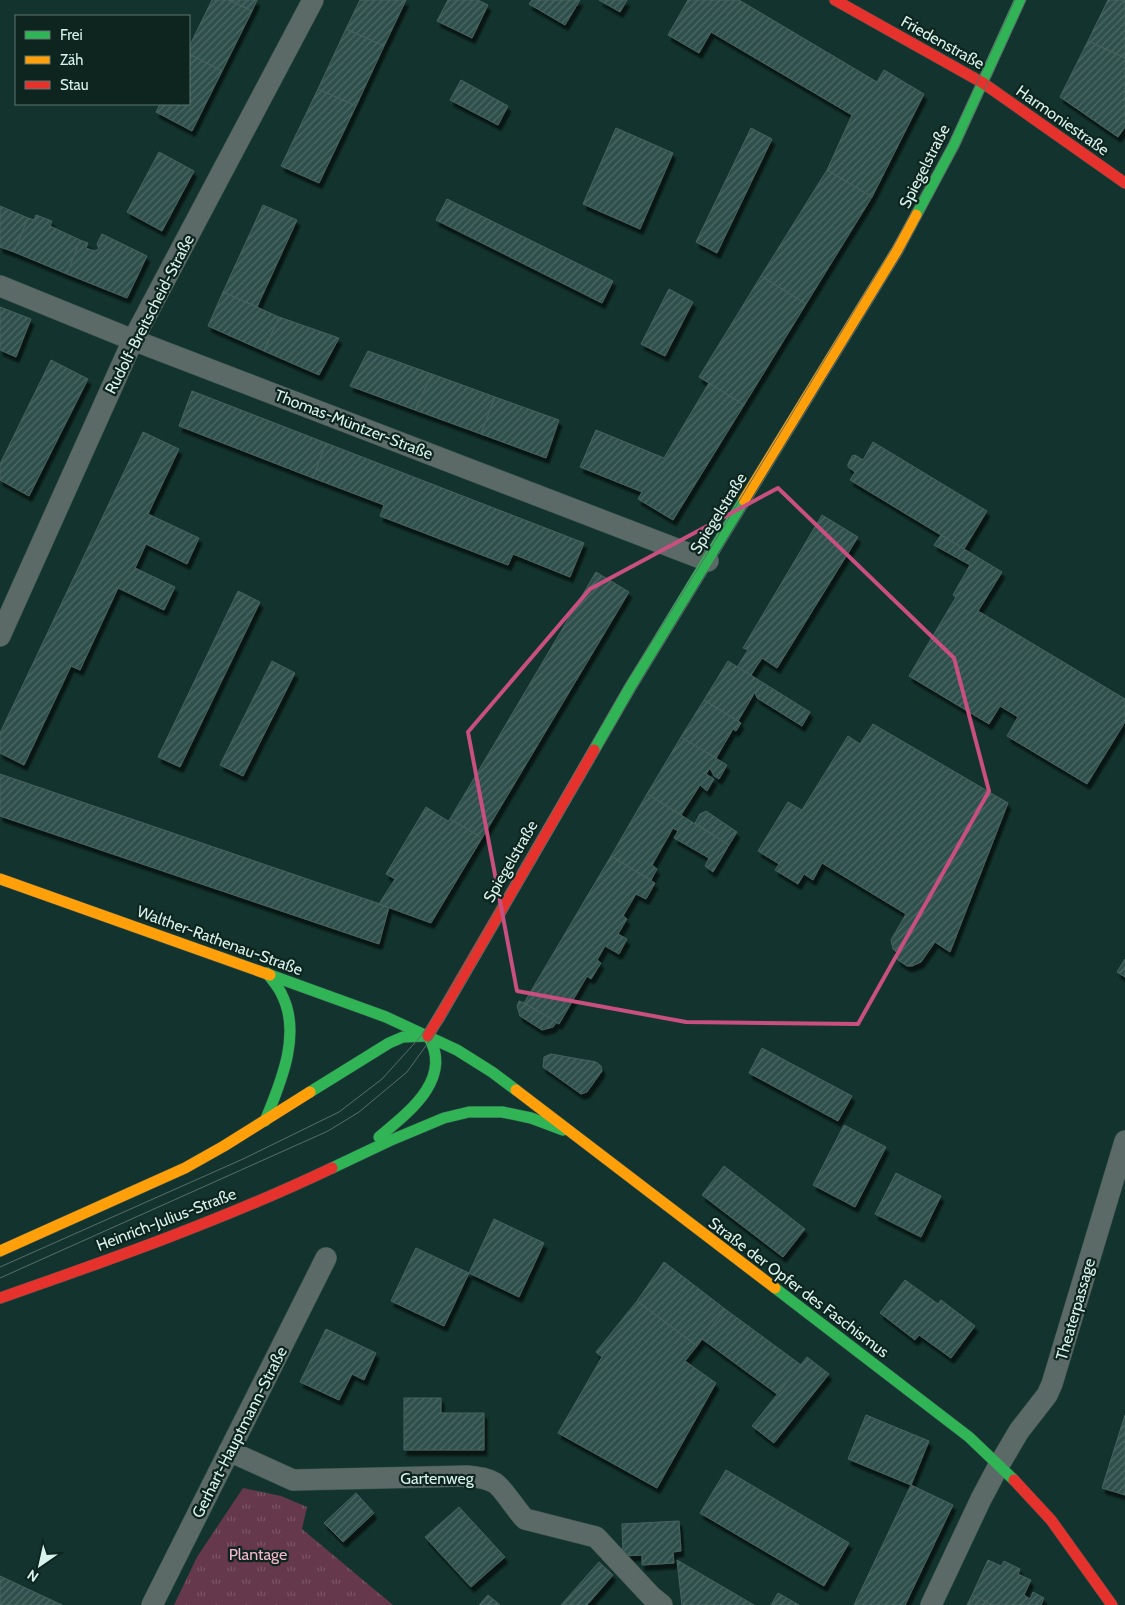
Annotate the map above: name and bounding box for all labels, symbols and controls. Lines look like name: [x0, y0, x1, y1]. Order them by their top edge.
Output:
street label: Friedenstraße: [898, 12, 988, 73]
legend: [15, 15, 190, 105]
text: Frei: [60, 26, 83, 44]
text: Zäh: [60, 51, 83, 69]
text: Stau: [60, 76, 89, 94]
street label: Harmoniestraße: [1013, 81, 1113, 160]
street label: Spiegelstraße: [895, 121, 954, 211]
street label: Rudolf-Breitscheid-Straße: [101, 231, 198, 397]
street label: Thomas-Müntzer-Straße: [272, 386, 436, 463]
street label: Spiegelstraße: [686, 469, 751, 557]
street label: Spiegelstraße: [479, 817, 542, 906]
street label: Walther-Rathenau-Straße: [134, 902, 305, 979]
street label: Heinrich-Julius-Straße: [94, 1184, 239, 1255]
street label: Straße der Opfer des Faschismus: [705, 1213, 893, 1362]
street label: Theaterpassage: [1052, 1256, 1099, 1362]
street label: Gerhart-Hauptmann-Straße: [188, 1343, 291, 1521]
street label: Gartenweg: [400, 1469, 475, 1488]
north arrow: [15, 1540, 65, 1590]
park label: Plantage: [229, 1545, 287, 1564]
text: N: [24, 1566, 42, 1586]

